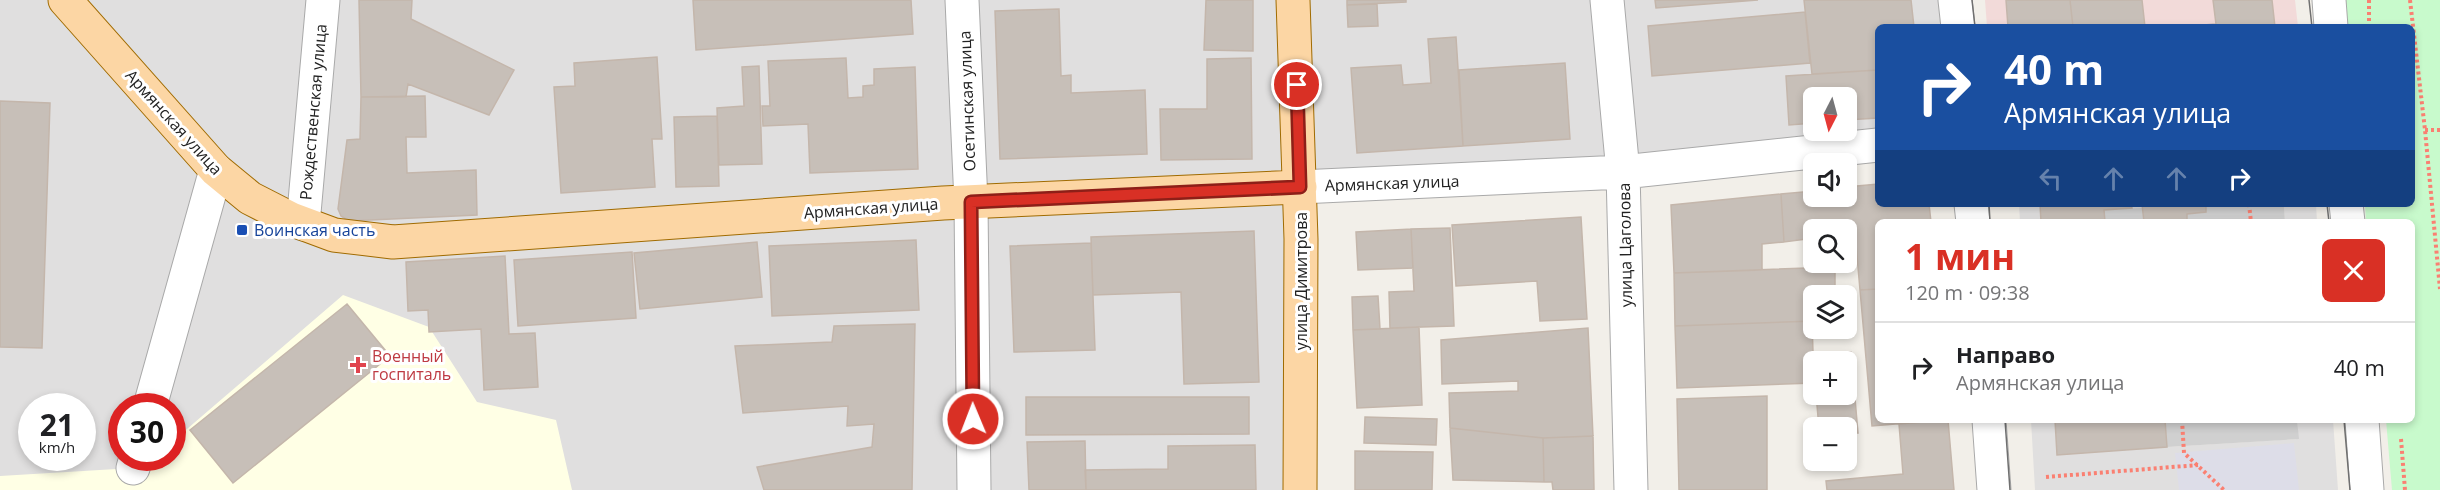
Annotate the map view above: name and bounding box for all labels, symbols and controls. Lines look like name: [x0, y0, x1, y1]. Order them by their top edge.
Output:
street label: Рождественская улица: [294, 23, 332, 201]
street label: Осетинская улица: [954, 30, 980, 172]
text: 40 m: [2004, 40, 2104, 97]
icon: right: [1905, 48, 1983, 126]
pin: [1271, 59, 1322, 110]
street label: Армянская улица: [121, 65, 227, 179]
icon: arrive: [1280, 68, 1313, 101]
north arrow: [1803, 87, 1857, 141]
map controls: [1803, 87, 1857, 471]
text: Армянская улица: [2004, 94, 2231, 131]
button: sound: [1803, 153, 1857, 207]
icon: left: [2034, 162, 2067, 195]
icon: ahead: [2097, 162, 2130, 195]
icon: ahead: [2160, 162, 2193, 195]
icon: right: [2223, 162, 2256, 195]
street label: Армянская улица: [1324, 170, 1460, 196]
street label: улица Цаголова: [1613, 183, 1637, 307]
street label: Армянская улица: [803, 192, 939, 224]
street label: улица Димитрова: [1290, 212, 1312, 350]
place label: Воинская часть: [254, 219, 375, 241]
button: search: [1803, 219, 1857, 273]
marker: Воинская часть: [235, 223, 249, 237]
text: 1 мин: [1905, 232, 2015, 281]
button: close: [2322, 239, 2385, 302]
text: 120 m · 09:38: [1905, 279, 2030, 306]
button: layers: [1803, 285, 1857, 339]
text: Направо: [1956, 339, 2055, 369]
place label: Военный госпиталь: [372, 345, 451, 385]
button: +: [1803, 351, 1857, 405]
icon: right: [1905, 351, 1938, 384]
text: 40 m: [2334, 352, 2385, 382]
marker: Военный госпиталь: [349, 356, 367, 374]
text: Армянская улица: [1956, 369, 2124, 396]
position arrow: [941, 387, 1005, 451]
speed limit sign: 30: [108, 393, 186, 471]
text: 21: [40, 404, 74, 445]
button: −: [1803, 417, 1857, 471]
text: km/h: [39, 437, 75, 457]

